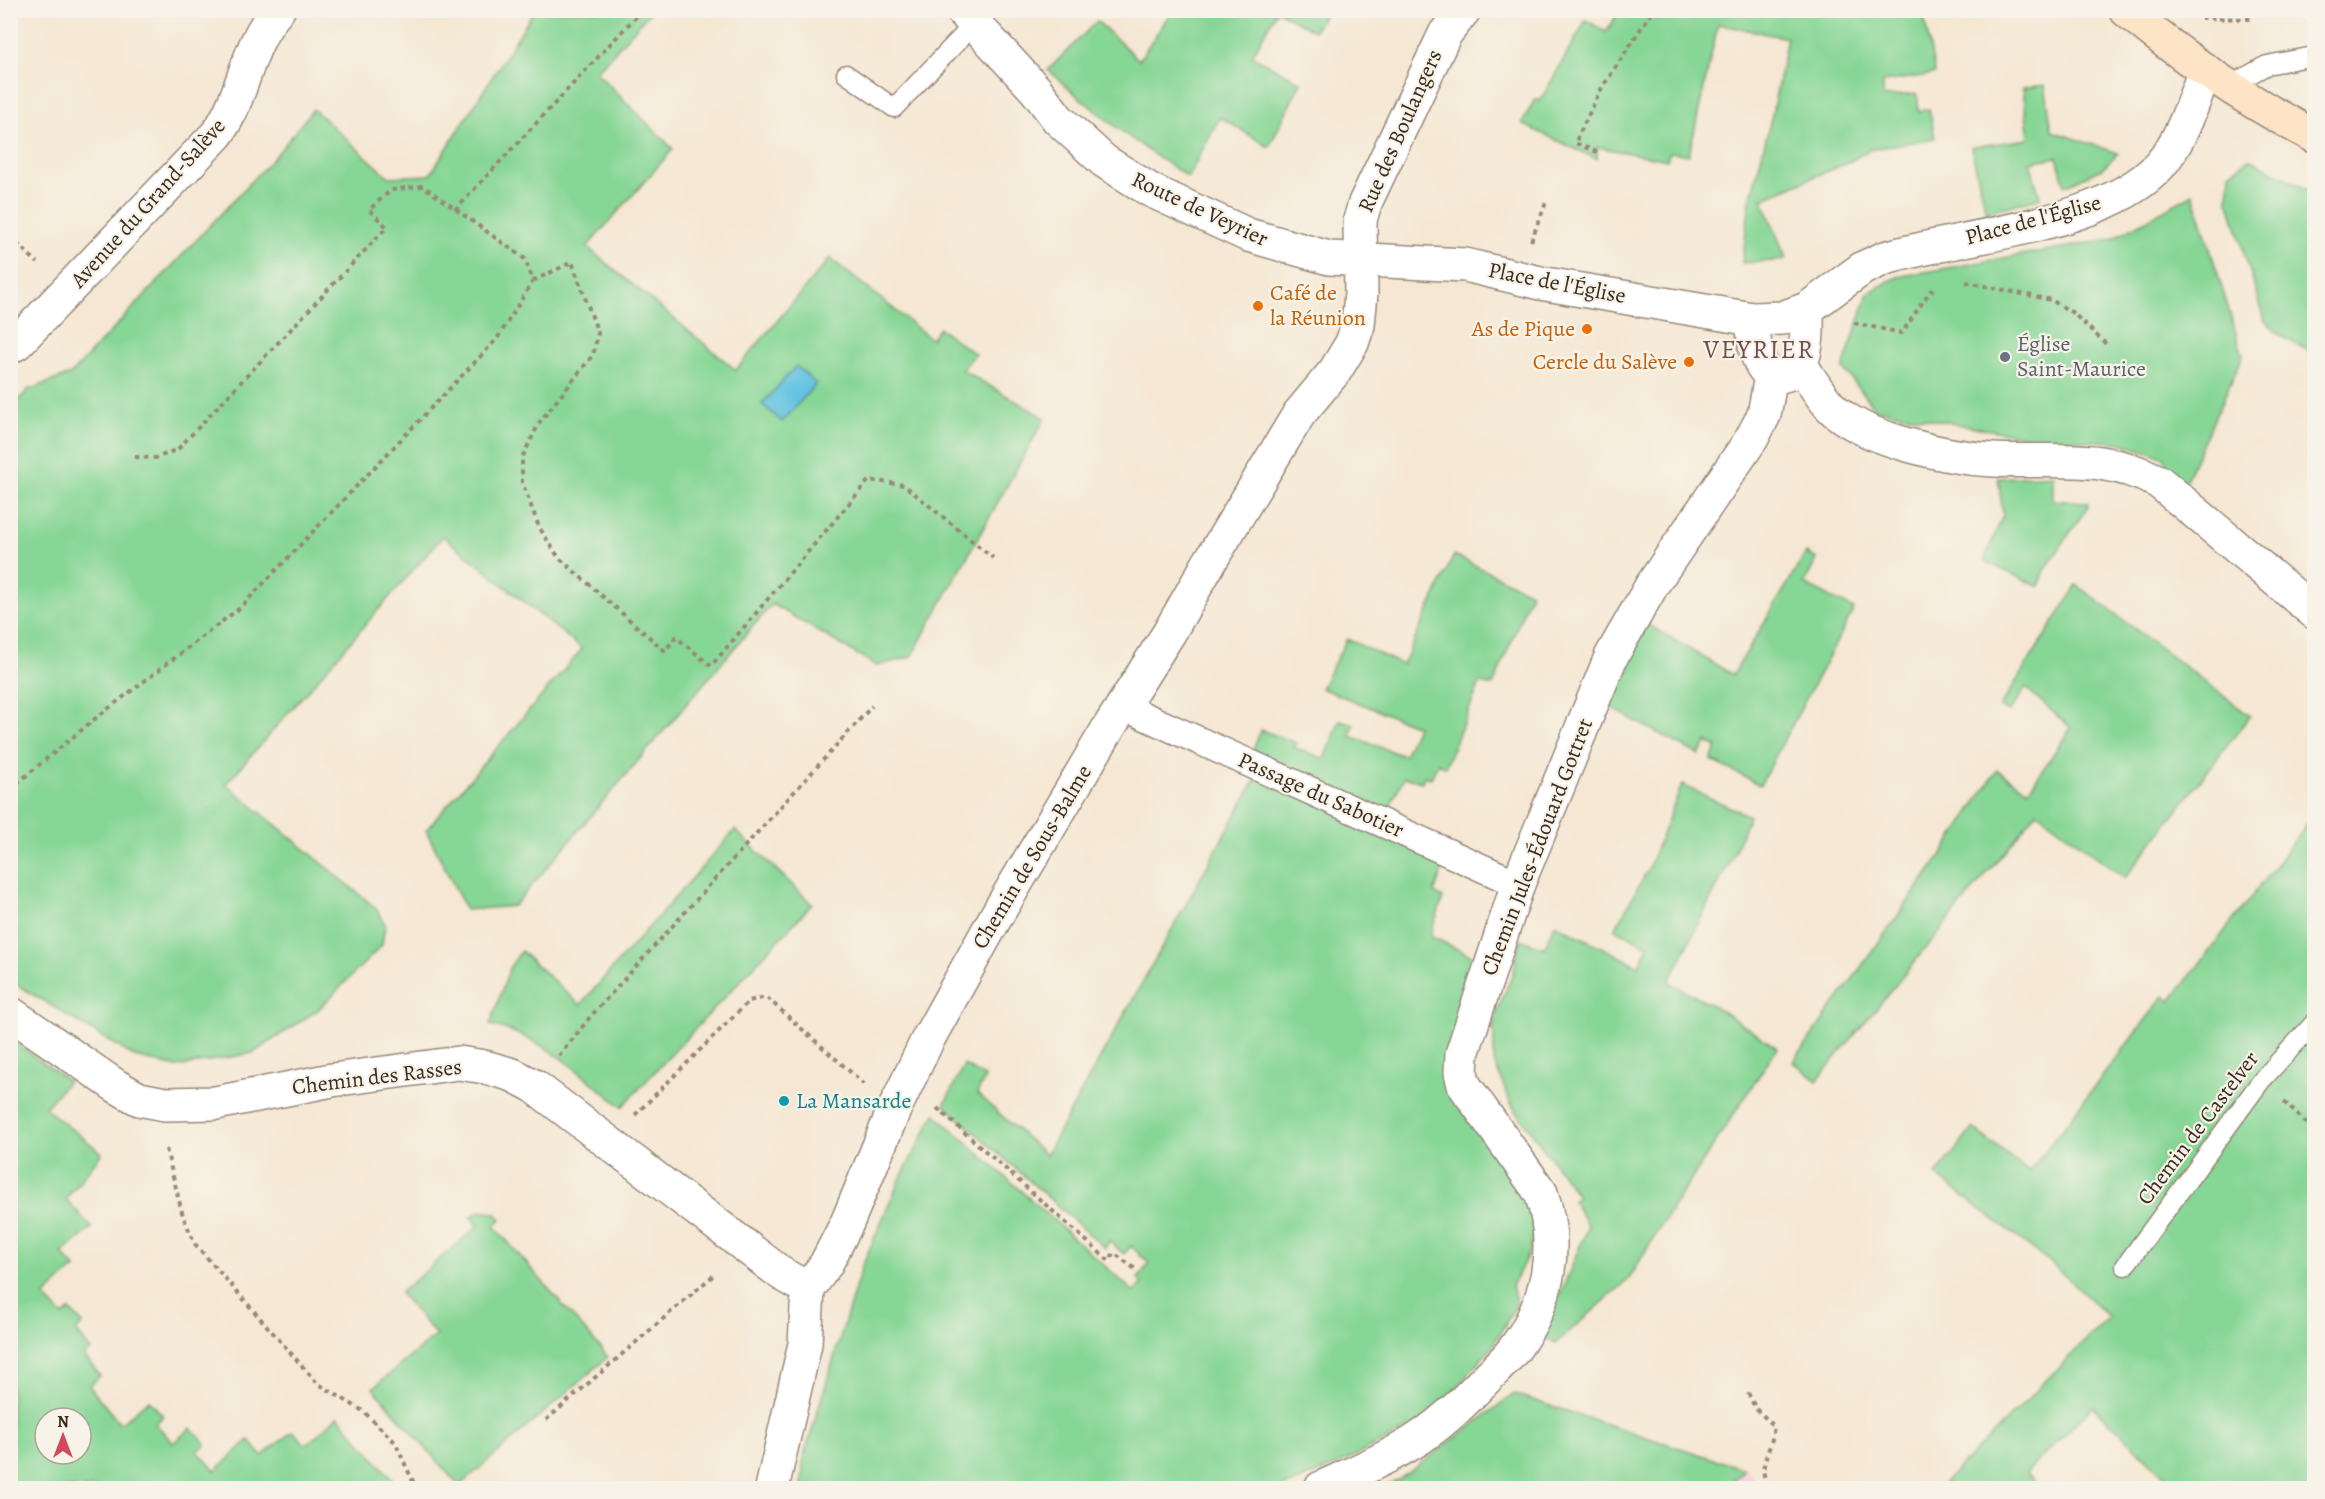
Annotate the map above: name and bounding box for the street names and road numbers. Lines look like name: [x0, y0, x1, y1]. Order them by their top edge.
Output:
street label: Rue des Boulangers: [1351, 45, 1449, 217]
street label: Avenue du Grand-Salève: [63, 112, 232, 295]
street label: Route de Veyrier: [1127, 164, 1273, 254]
street label: Place de l'Église: [1962, 187, 2104, 253]
street label: Place de l'Église: [1486, 255, 1628, 311]
street label: Chemin Jules-Édouard Gottret: [1474, 714, 1600, 980]
street label: Passage du Sabotier: [1233, 745, 1409, 845]
street label: Chemin de Sous-Balme: [965, 759, 1099, 955]
street label: Chemin de Castelver: [2130, 1045, 2266, 1211]
street label: Chemin des Rasses: [290, 1052, 464, 1102]

